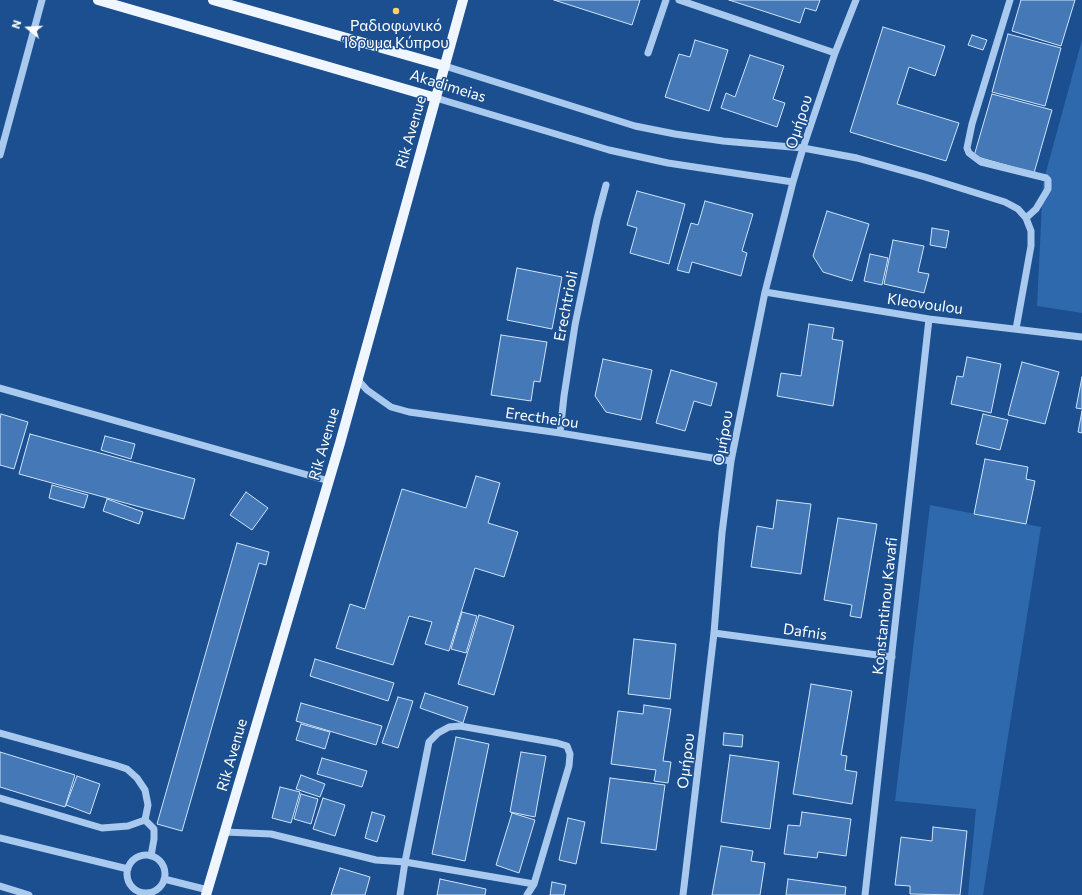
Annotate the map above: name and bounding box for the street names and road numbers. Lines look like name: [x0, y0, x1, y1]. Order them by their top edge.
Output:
street label: Akadimeias: [408, 66, 488, 106]
street label: Ομήρου: [782, 93, 816, 151]
street label: Rik Avenue: [392, 94, 430, 170]
street label: Erechtrioli: [550, 269, 582, 343]
street label: Kleovoulou: [886, 290, 964, 318]
street label: Erectheiou: [504, 404, 580, 432]
street label: Rik Avenue: [305, 406, 343, 482]
street label: Ομήρου: [709, 409, 737, 467]
street label: Konstantinou Kavafi: [869, 536, 901, 676]
street label: Dafnis: [782, 620, 828, 644]
street label: Rik Avenue: [213, 717, 251, 793]
street label: Ομήρου: [674, 732, 698, 790]

